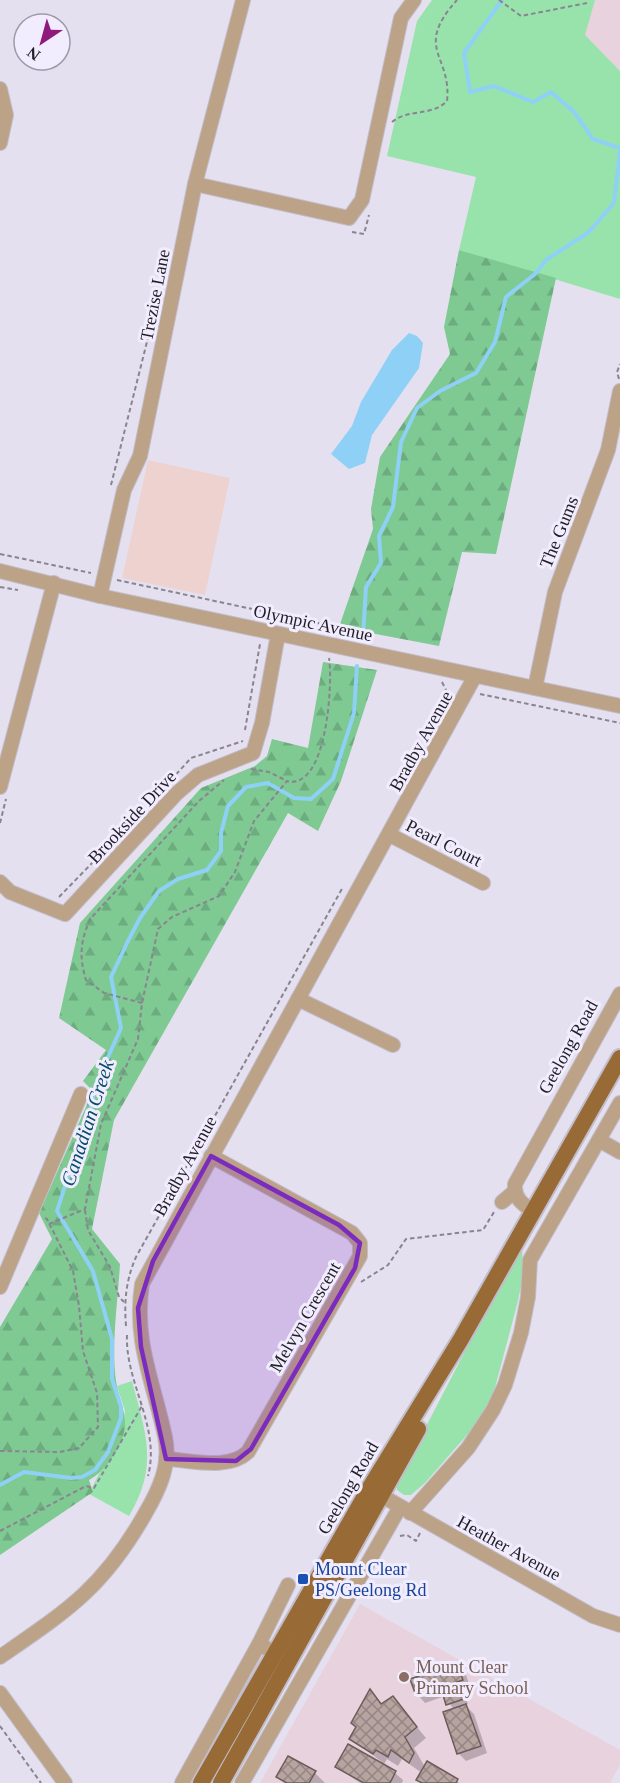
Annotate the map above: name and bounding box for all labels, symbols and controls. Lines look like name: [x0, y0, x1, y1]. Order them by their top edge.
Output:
north arrow: [12, 12, 72, 72]
text: N: [23, 43, 43, 64]
street label: Trezise Lane: [136, 248, 174, 342]
street label: The Gums: [536, 493, 582, 571]
street label: Olympic Avenue: [252, 601, 374, 645]
street label: Bradby Avenue: [385, 688, 457, 794]
street label: Brookside Drive: [84, 766, 180, 868]
street label: Pearl Court: [403, 815, 485, 871]
street label: Geelong Road: [534, 997, 602, 1097]
water label: Canadian Creek: [56, 1056, 118, 1189]
street label: Bradby Avenue: [149, 1113, 221, 1219]
street label: Melvyn Crescent: [265, 1259, 345, 1375]
street label: Geelong Road: [313, 1438, 383, 1538]
street label: Heather Avenue: [454, 1511, 564, 1585]
place label: Mount Clear PS/Geelong Rd: [315, 1559, 427, 1600]
marker: Mount Clear PS/Geelong Rd: [296, 1572, 310, 1586]
place label: Mount Clear Primary School: [416, 1657, 529, 1698]
marker: Mount Clear Primary School: [397, 1670, 411, 1684]

